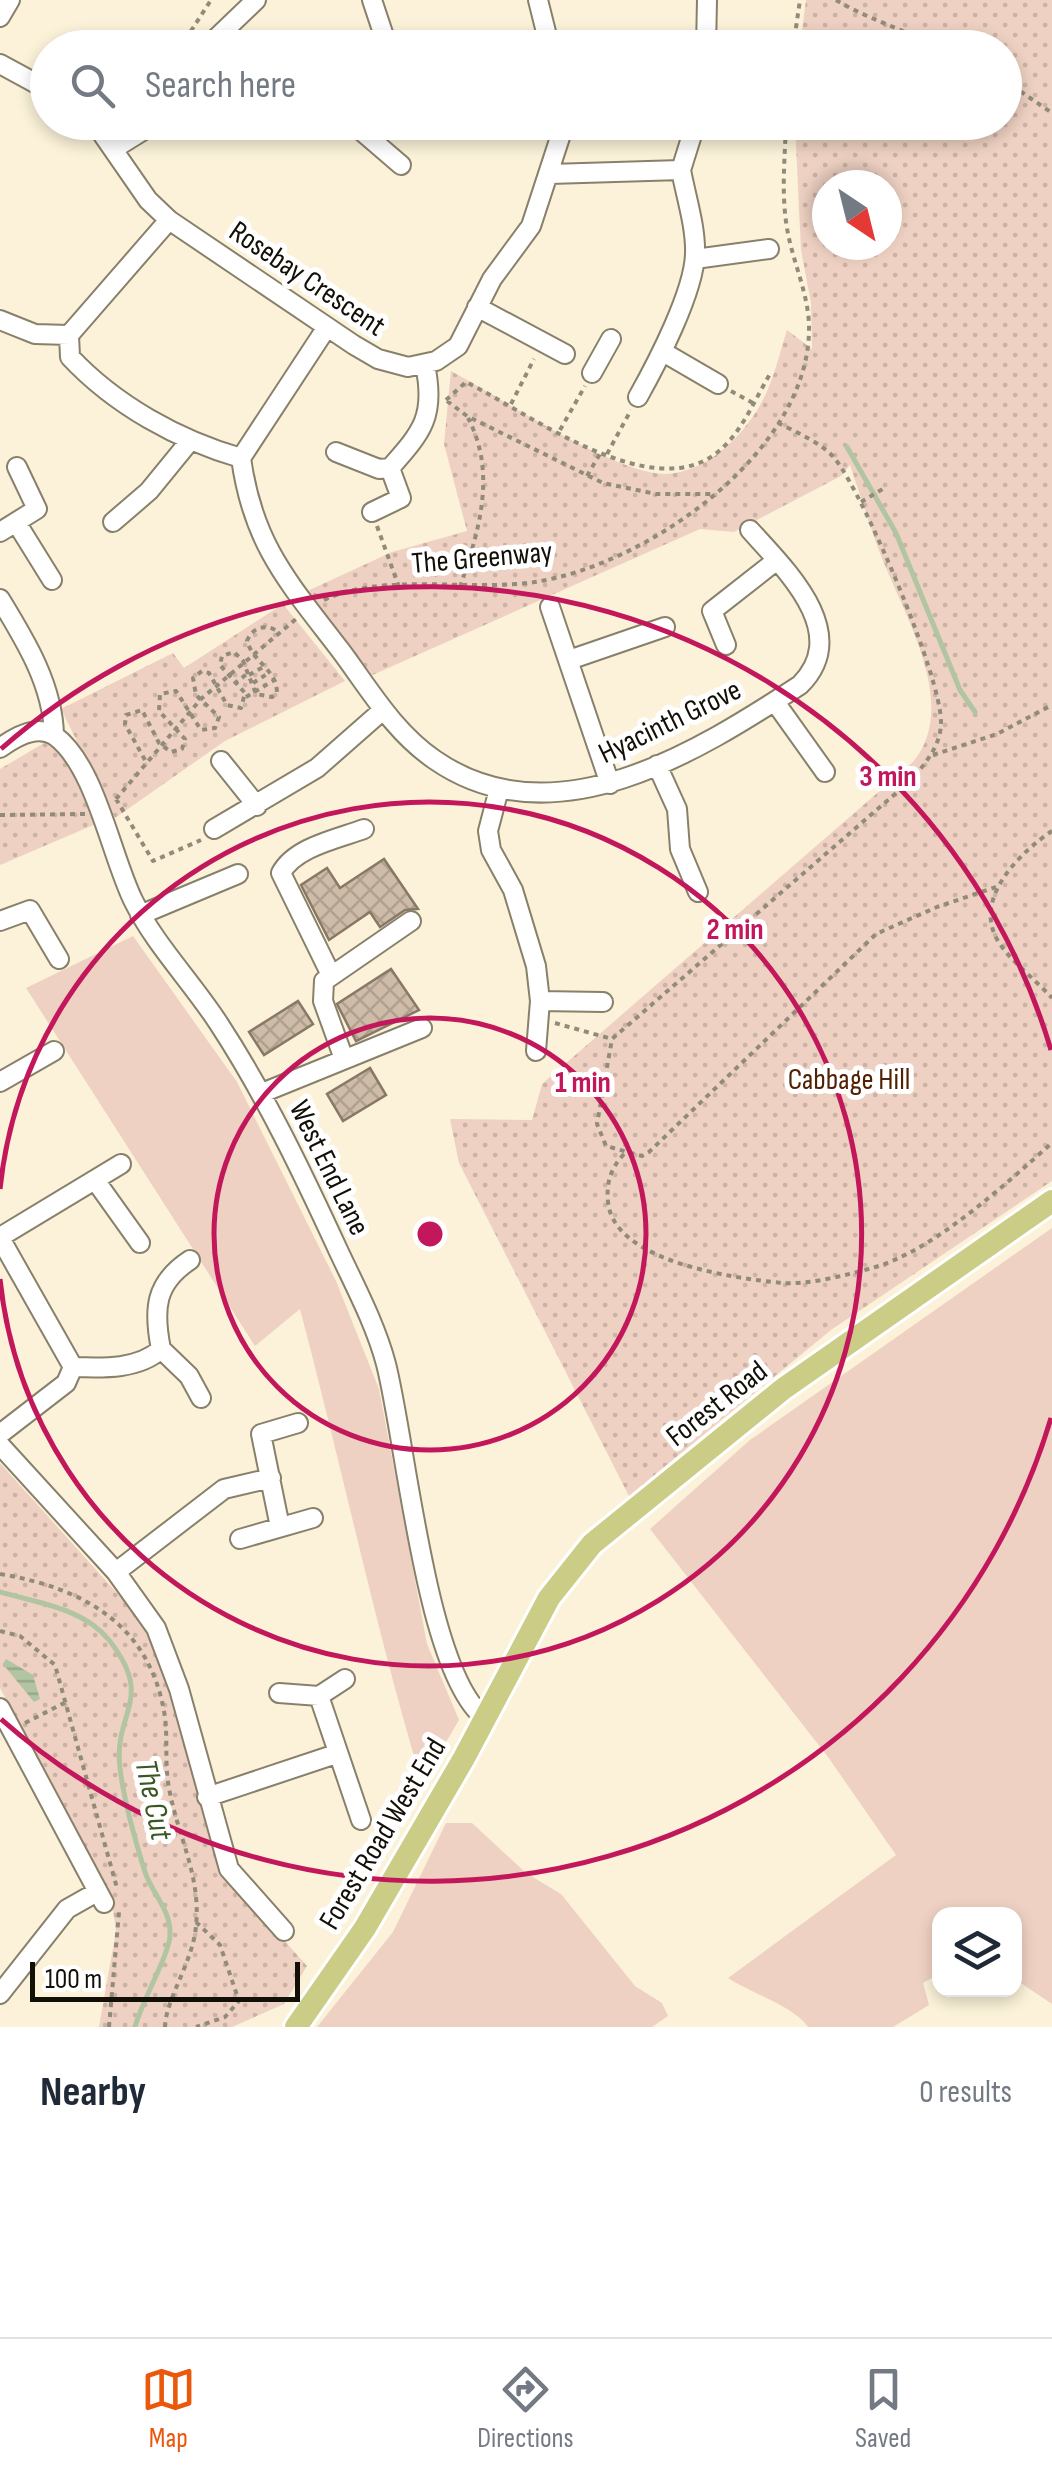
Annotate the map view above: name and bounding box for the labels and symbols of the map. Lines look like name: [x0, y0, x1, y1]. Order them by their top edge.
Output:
north arrow: [812, 170, 902, 260]
street label: Rosebay Crescent: [222, 214, 392, 344]
street label: The Greenway: [410, 534, 554, 582]
street label: Hyacinth Grove: [593, 672, 747, 772]
text: 3 min: [859, 759, 917, 795]
text: 2 min: [706, 912, 764, 948]
park label: Cabbage Hill: [788, 1062, 910, 1098]
text: 1 min: [555, 1065, 611, 1101]
street label: West End Lane: [281, 1095, 377, 1241]
centre of rings: [412, 1216, 448, 1252]
street label: Forest Road: [659, 1353, 775, 1455]
street label: Forest Road West End: [312, 1732, 454, 1936]
water label: The Cut: [125, 1756, 181, 1845]
scale bar: [30, 1957, 300, 2002]

